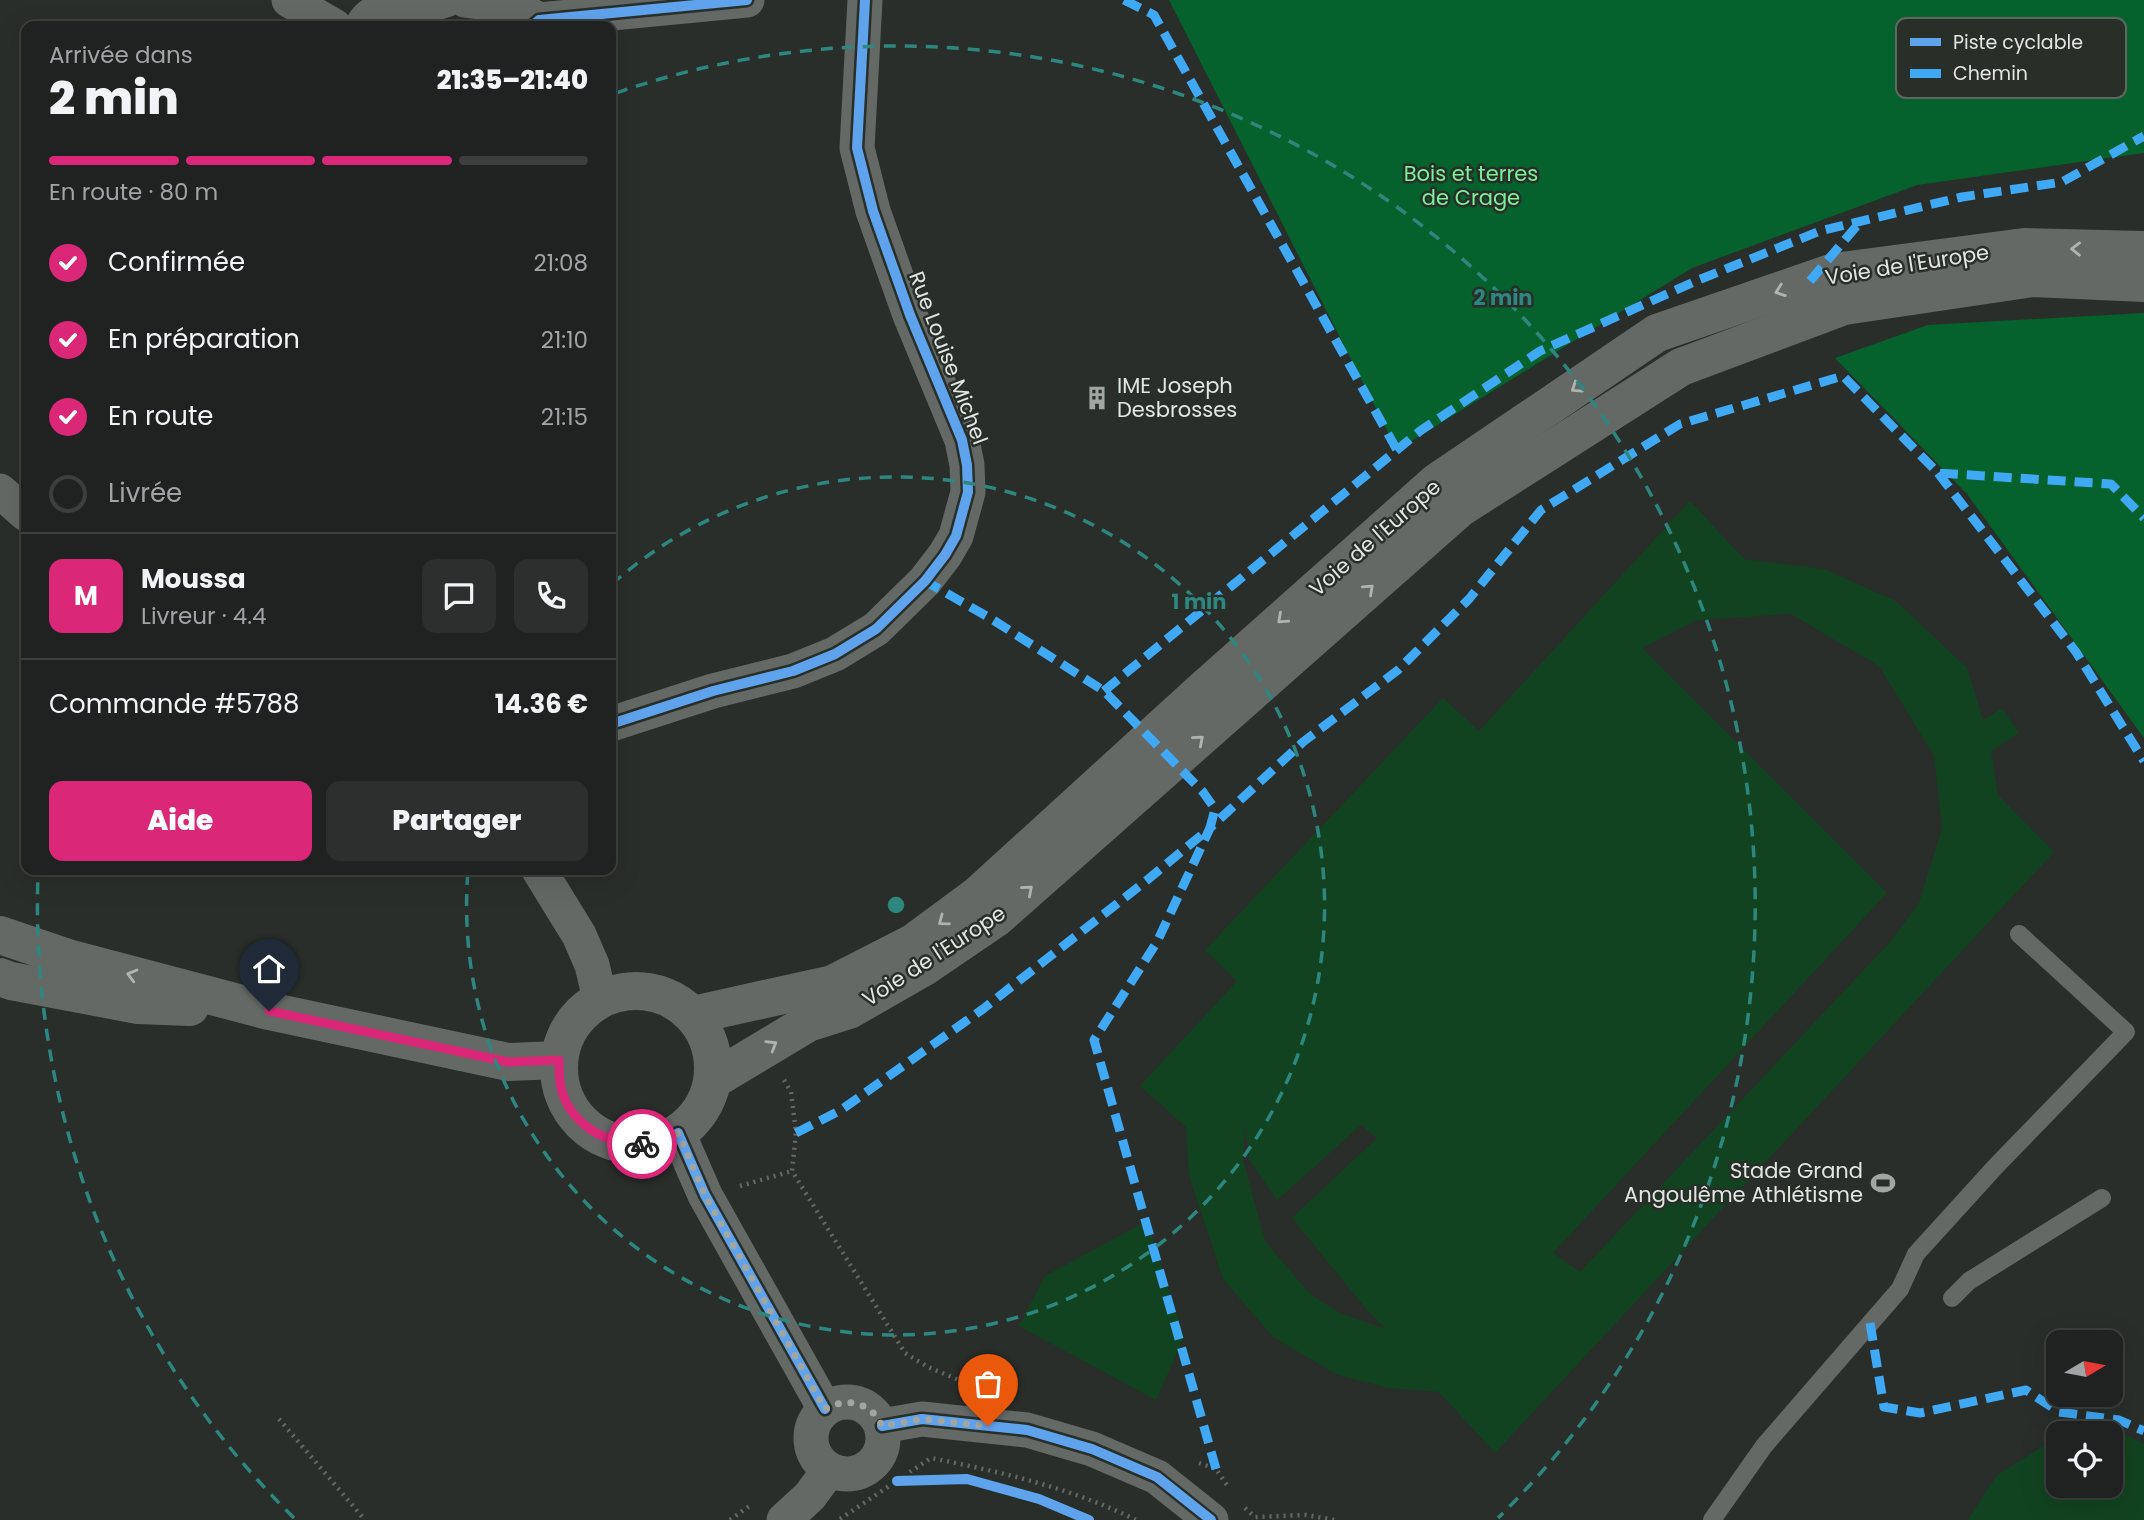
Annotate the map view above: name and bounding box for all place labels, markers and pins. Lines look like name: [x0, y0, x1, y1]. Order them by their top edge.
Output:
place label: IME Joseph Desbrosses: [1117, 371, 1237, 424]
building icon: IME Joseph Desbrosses: [1083, 384, 1111, 412]
centre of rings: [884, 893, 908, 917]
pin: [239, 939, 299, 1011]
place label: Stade Grand Angoulême Athlétisme: [1624, 1156, 1863, 1209]
sports icon: Stade Grand Angoulême Athlétisme: [1869, 1169, 1897, 1197]
pin: [958, 1354, 1018, 1426]

